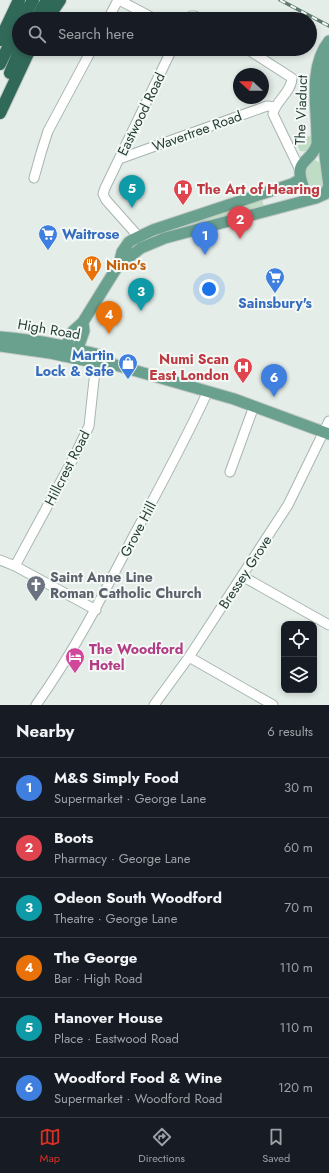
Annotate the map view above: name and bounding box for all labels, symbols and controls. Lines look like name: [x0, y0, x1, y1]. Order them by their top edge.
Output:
search box: [12, 12, 317, 56]
icon: search: [26, 23, 48, 45]
text: Search here: [58, 23, 134, 45]
north arrow: [233, 68, 269, 104]
street label: Eastwood Road: [112, 69, 170, 159]
street label: The Viaduct: [290, 74, 312, 145]
street label: Wavertree Road: [149, 106, 245, 156]
pin: 5: [119, 175, 145, 208]
hospital icon: The Art of Hearing: [172, 178, 194, 206]
place label: The Art of Hearing: [197, 179, 320, 199]
pin: 2: [227, 206, 253, 239]
pin: 1: [192, 222, 218, 255]
supermarket icon: Waitrose: [37, 223, 59, 251]
place label: Waitrose: [62, 224, 120, 244]
restaurant icon: Nino's: [81, 254, 103, 282]
place label: Nino's: [106, 255, 147, 275]
supermarket icon: Sainsbury's: [264, 266, 286, 294]
pin: 3: [128, 278, 154, 311]
your location: [199, 279, 219, 299]
place label: Sainsbury's: [238, 293, 313, 313]
pin: 4: [96, 301, 122, 334]
street label: High Road: [16, 314, 82, 344]
place label: Martin Lock & Safe: [35, 345, 114, 381]
place label: Numi Scan East London: [149, 349, 229, 385]
shop icon: Martin Lock & Safe: [117, 352, 139, 380]
hospital icon: Numi Scan East London: [232, 356, 254, 384]
pin: 6: [261, 364, 287, 397]
street label: Hillcrest Road: [39, 427, 95, 509]
street label: Grove Hill: [115, 498, 161, 560]
street label: Bressey Grove: [214, 531, 276, 613]
place label: Saint Anne Line Roman Catholic Church: [50, 567, 202, 603]
church icon: Saint Anne Line Roman Catholic Church: [25, 574, 47, 602]
map controls: [281, 621, 317, 693]
button: locate: [281, 621, 317, 657]
place label: The Woodford Hotel: [89, 639, 183, 675]
hotel icon: The Woodford Hotel: [64, 646, 86, 674]
button: layers: [281, 657, 317, 693]
text: Nearby: [16, 719, 74, 743]
text: 6 results: [267, 722, 313, 741]
text: M&S Simply Food: [54, 767, 179, 789]
text: 1: [26, 778, 32, 797]
text: 30 m: [284, 778, 313, 797]
text: Supermarket · George Lane: [54, 789, 206, 808]
text: Boots: [54, 827, 93, 849]
text: 2: [25, 838, 33, 857]
text: 60 m: [284, 838, 313, 857]
text: Pharmacy · George Lane: [54, 849, 190, 868]
text: Odeon South Woodford: [54, 887, 222, 909]
text: 3: [25, 898, 33, 917]
text: 70 m: [284, 898, 313, 917]
text: Theatre · George Lane: [54, 909, 177, 928]
text: The George: [54, 947, 137, 969]
text: 4: [24, 958, 34, 977]
text: 110 m: [279, 958, 313, 977]
text: Bar · High Road: [54, 969, 143, 988]
text: Hanover House: [54, 1007, 163, 1029]
text: 5: [25, 1018, 33, 1037]
text: 110 m: [279, 1018, 313, 1037]
text: Place · Eastwood Road: [54, 1029, 179, 1048]
text: Woodford Food & Wine: [54, 1067, 222, 1089]
text: 6: [25, 1078, 33, 1097]
text: 120 m: [278, 1078, 313, 1097]
text: Supermarket · Woodford Road: [54, 1089, 222, 1108]
tab: Map: [39, 1126, 61, 1166]
tab: Directions: [138, 1126, 185, 1166]
tab: Saved: [262, 1126, 290, 1166]

